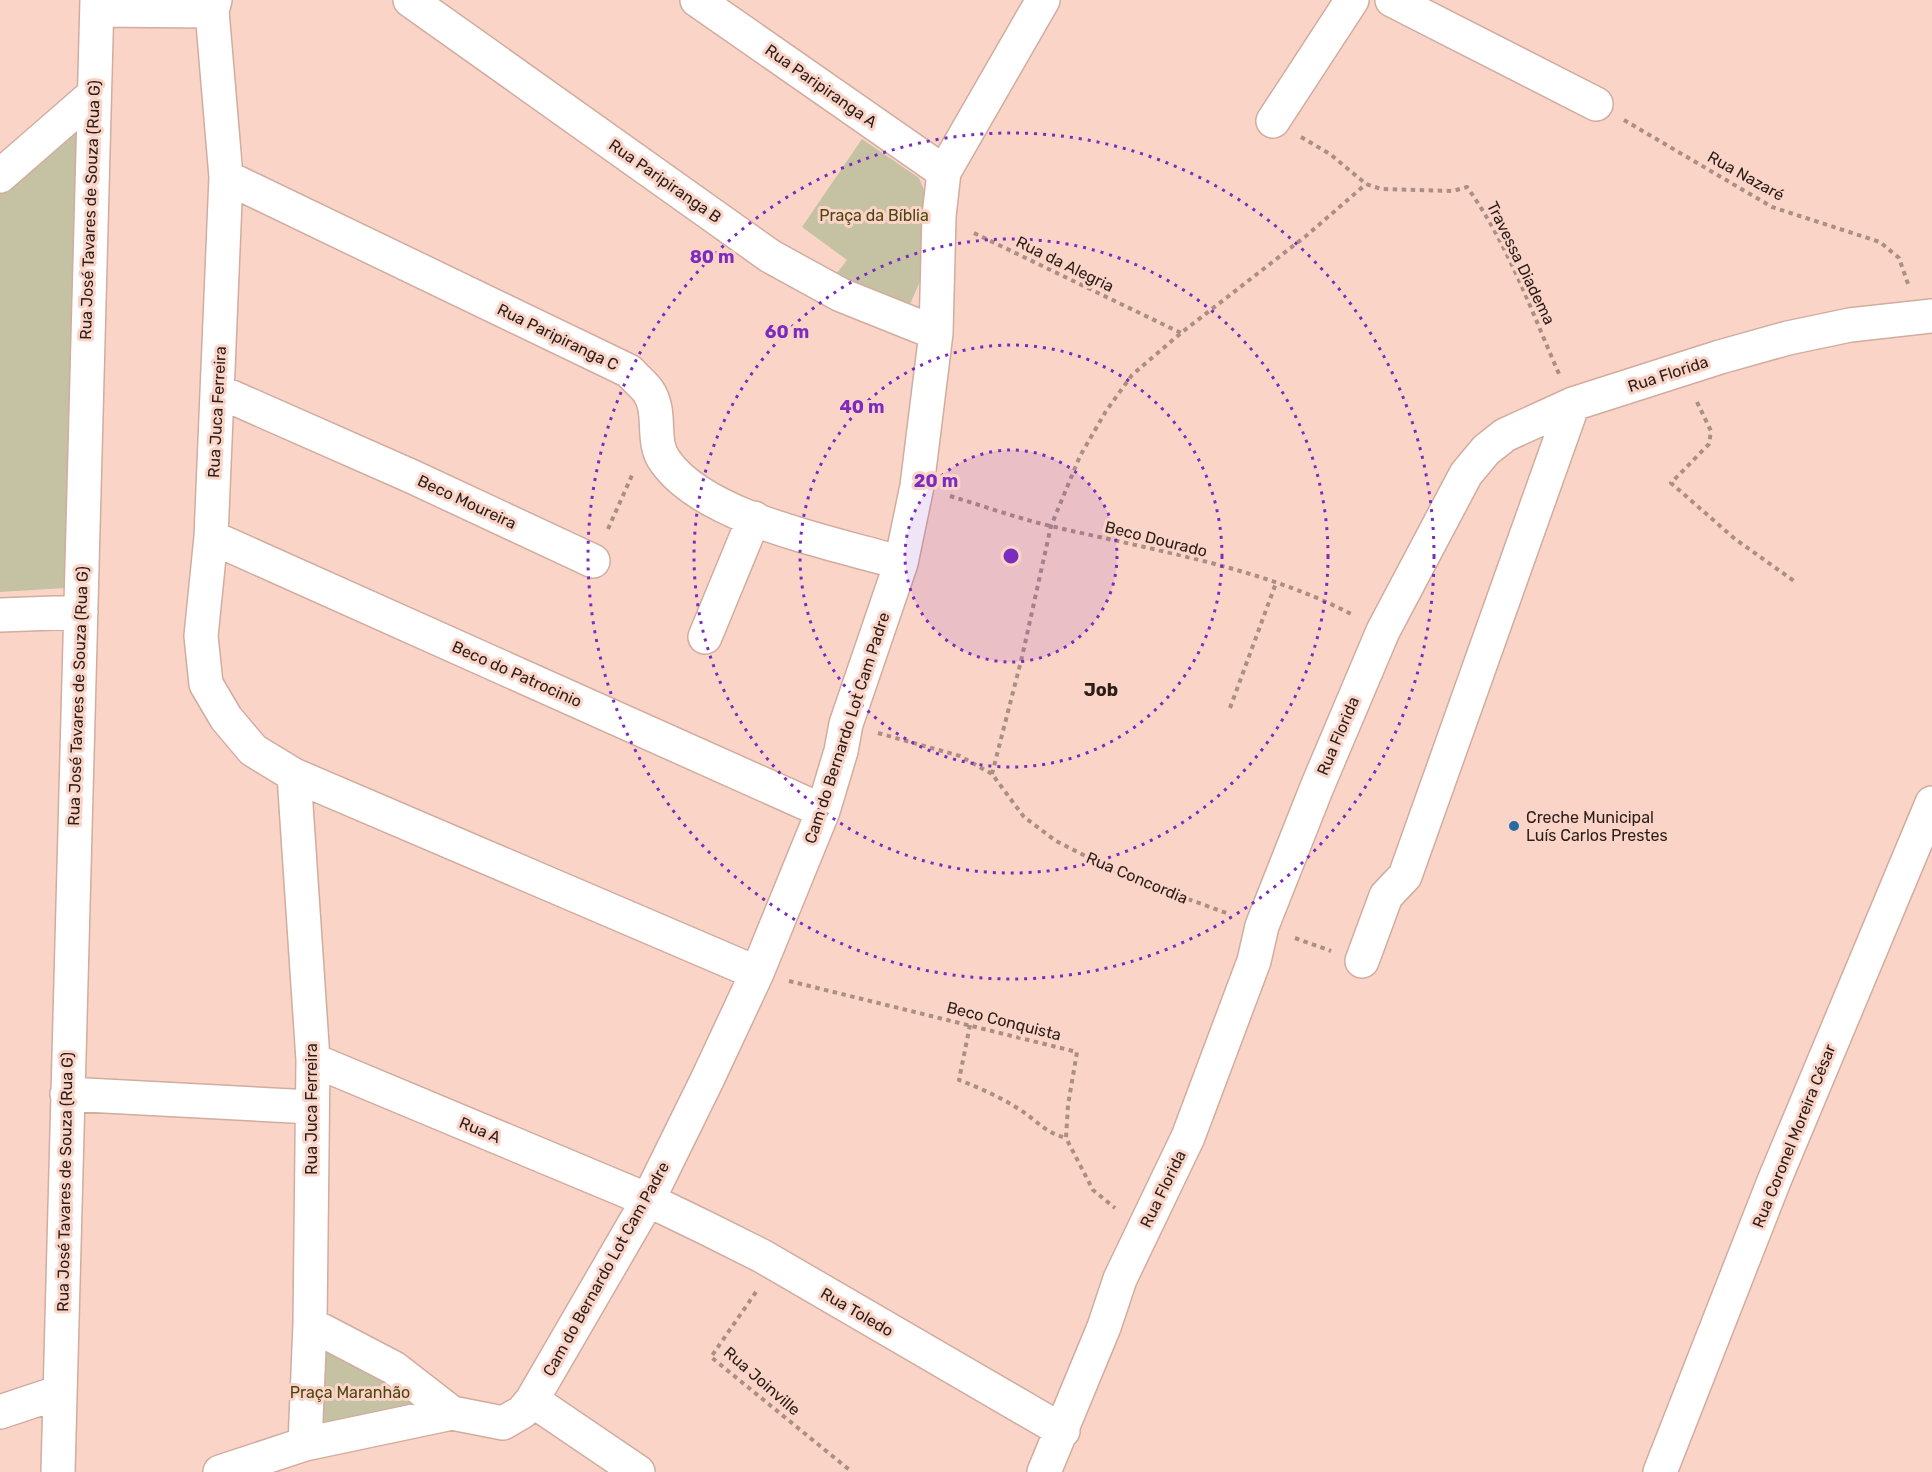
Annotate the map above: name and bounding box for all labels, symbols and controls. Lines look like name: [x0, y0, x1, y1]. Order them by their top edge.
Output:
street label: Rua Paripiranga A: [761, 40, 881, 132]
street label: Rua José Tavares de Souza (Rua G): [76, 80, 104, 340]
street label: Rua Paripiranga B: [605, 135, 725, 227]
street label: Rua Nazaré: [1704, 147, 1788, 205]
street label: Travessa Diadema: [1483, 198, 1559, 328]
park label: Praça da Bíblia: [819, 206, 929, 225]
street label: Rua da Alegria: [1013, 232, 1117, 296]
text: 80 m: [690, 246, 734, 268]
street label: Rua Paripiranga C: [494, 299, 622, 375]
text: 60 m: [765, 321, 809, 343]
street label: Rua Juca Ferreira: [204, 346, 230, 478]
street label: Rua Florida: [1625, 352, 1711, 396]
text: 40 m: [840, 396, 884, 418]
text: 20 m: [914, 470, 958, 492]
street label: Beco Moureira: [415, 471, 519, 533]
street label: Beco Dourado: [1103, 517, 1209, 561]
centre of rings: [1001, 546, 1021, 566]
street label: Rua José Tavares de Souza (Rua G): [64, 566, 92, 826]
street label: Cam do Bernardo Lot Cam Padre: [801, 610, 893, 846]
street label: Beco do Patrocinio: [449, 637, 585, 711]
district label: Job: [1084, 679, 1118, 701]
street label: Rua Florida: [1313, 694, 1363, 778]
place label: Creche Municipal Luís Carlos Prestes: [1526, 808, 1668, 845]
marker: Creche Municipal Luís Carlos Prestes: [1507, 819, 1521, 833]
street label: Rua Concordia: [1083, 848, 1191, 908]
street label: Beco Conquista: [945, 998, 1063, 1044]
street label: Rua Coronel Moreira César: [1748, 1041, 1840, 1231]
street label: Rua Juca Ferreira: [302, 1043, 321, 1175]
street label: Rua José Tavares de Souza (Rua G): [53, 1052, 77, 1312]
street label: Rua A: [456, 1113, 504, 1147]
street label: Rua Florida: [1136, 1147, 1190, 1231]
street label: Cam do Bernardo Lot Cam Padre: [539, 1158, 673, 1380]
street label: Rua Toledo: [817, 1284, 897, 1340]
street label: Rua Joinville: [720, 1343, 804, 1419]
park label: Praça Maranhão: [290, 1383, 410, 1402]

